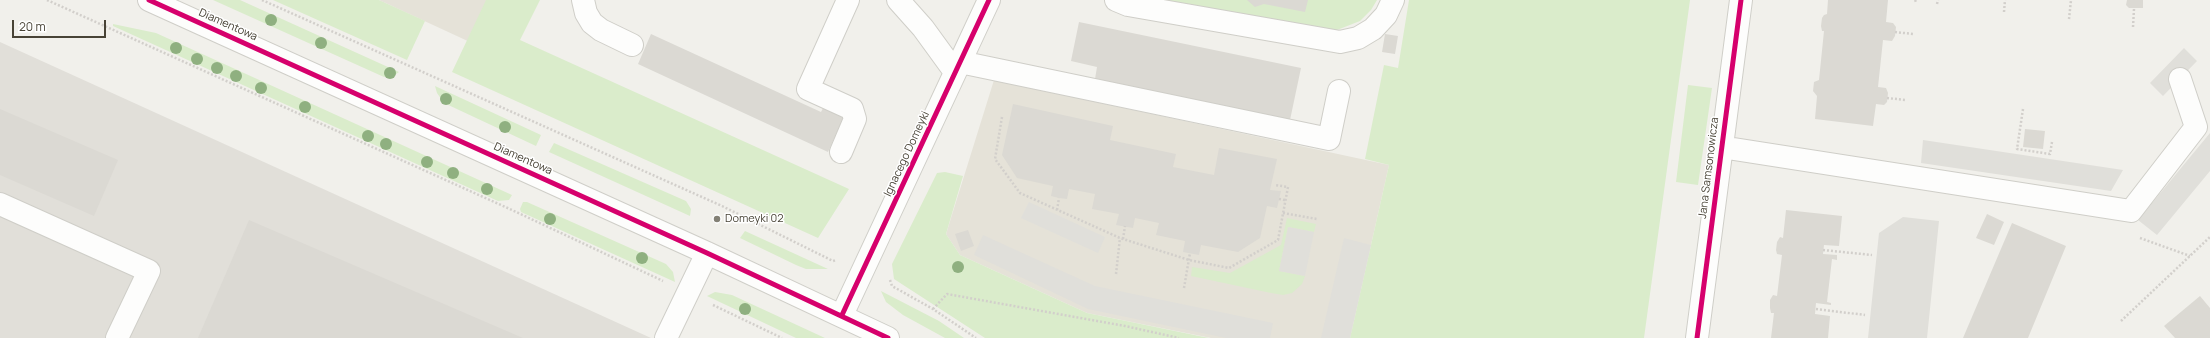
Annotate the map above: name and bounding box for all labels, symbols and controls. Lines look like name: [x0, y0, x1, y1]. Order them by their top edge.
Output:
street label: Diamentowa: [197, 6, 259, 44]
scale bar: [14, 12, 108, 38]
text: 20 m: [19, 18, 46, 35]
street label: Ignacego Domeyki: [881, 109, 933, 199]
street label: Jana Samsonowicza: [1696, 117, 1722, 219]
street label: Diamentowa: [492, 140, 554, 178]
place label: Domeyki 02: [725, 212, 784, 226]
marker: Domeyki 02: [712, 214, 722, 224]

